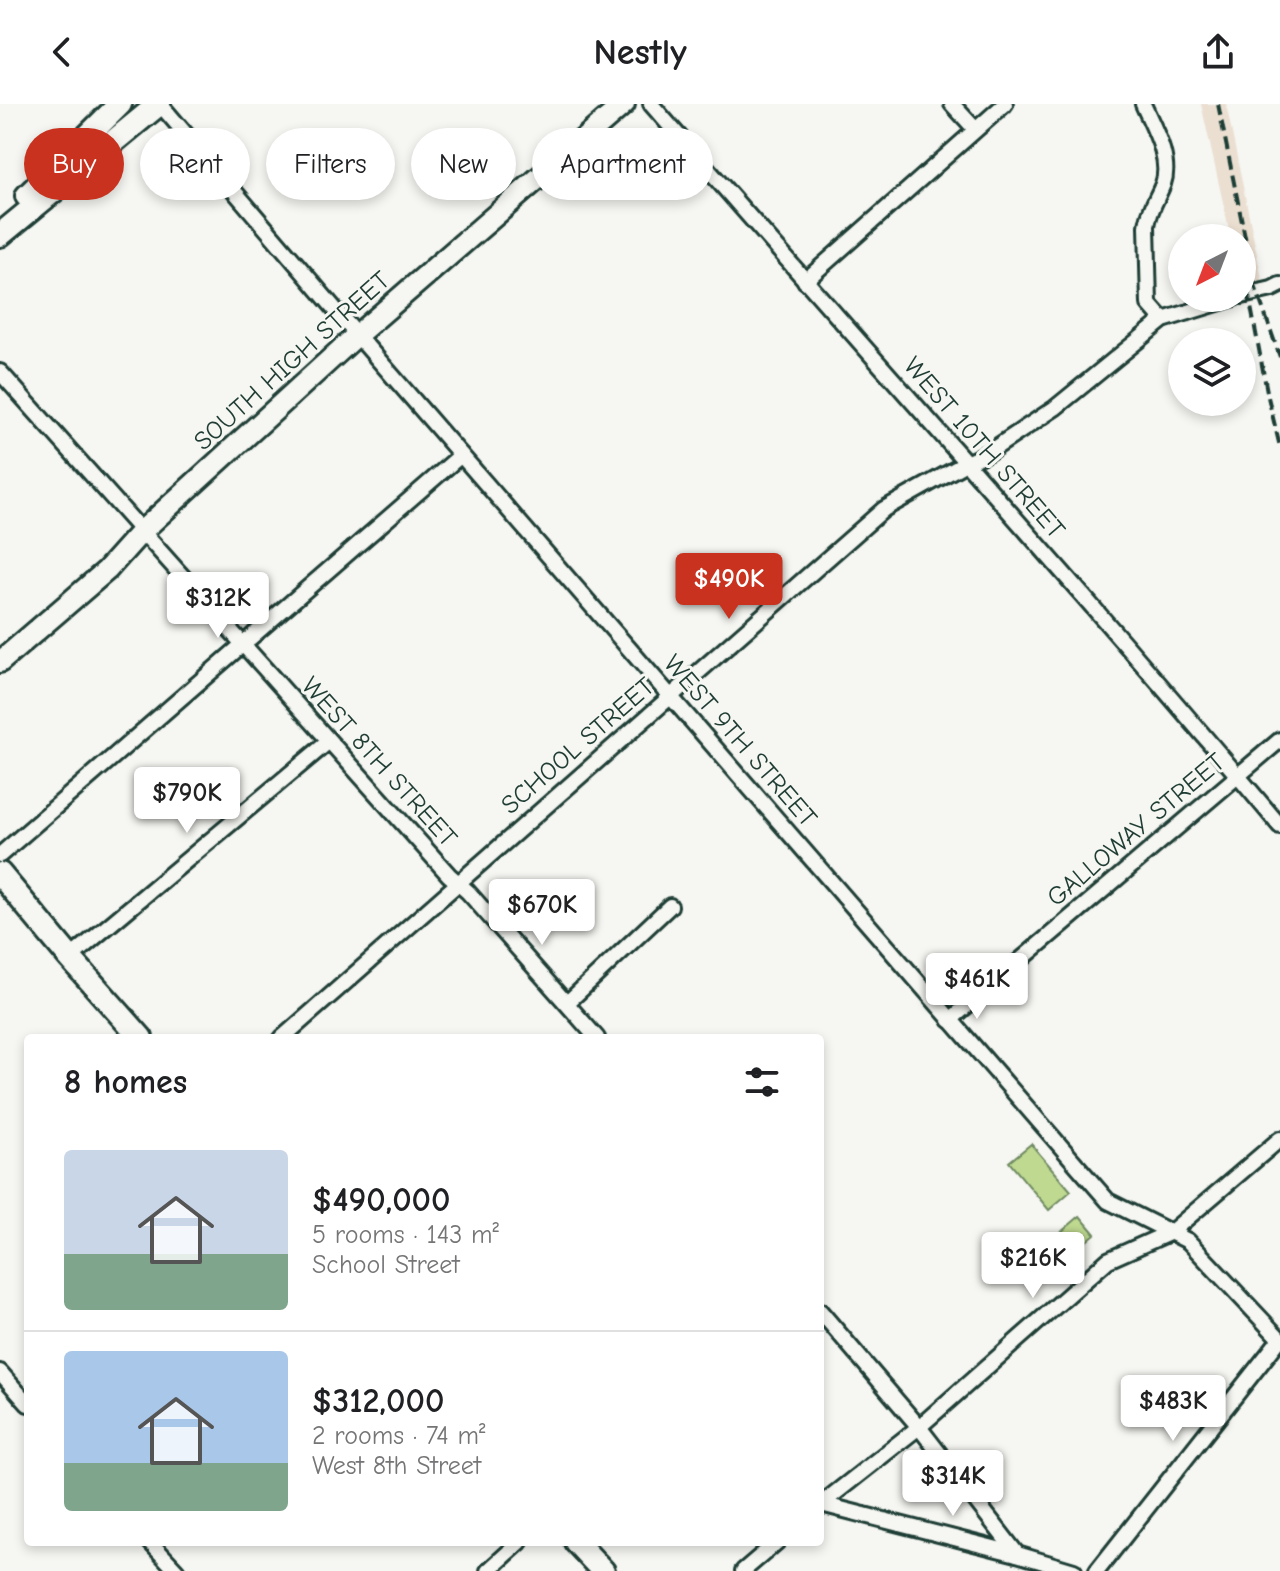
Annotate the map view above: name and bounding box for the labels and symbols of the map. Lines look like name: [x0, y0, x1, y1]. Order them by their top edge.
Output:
north arrow: [1168, 224, 1256, 312]
street label: SOUTH HIGH STREET: [188, 265, 396, 457]
street label: WEST 10TH STREET: [897, 351, 1071, 545]
pin: $490K: [673, 553, 785, 621]
pin: $312K: [162, 572, 274, 640]
street label: WEST 9TH STREET: [657, 649, 823, 833]
street label: WEST 8TH STREET: [295, 671, 463, 853]
street label: SCHOOL STREET: [495, 671, 661, 820]
street label: GALLOWAY STREET: [1041, 747, 1231, 913]
pin: $790K: [131, 767, 243, 835]
pin: $670K: [486, 879, 598, 947]
pin: $461K: [921, 953, 1033, 1021]
pin: $216K: [977, 1232, 1089, 1300]
pin: $483K: [1117, 1375, 1229, 1443]
pin: $314K: [897, 1450, 1009, 1518]

